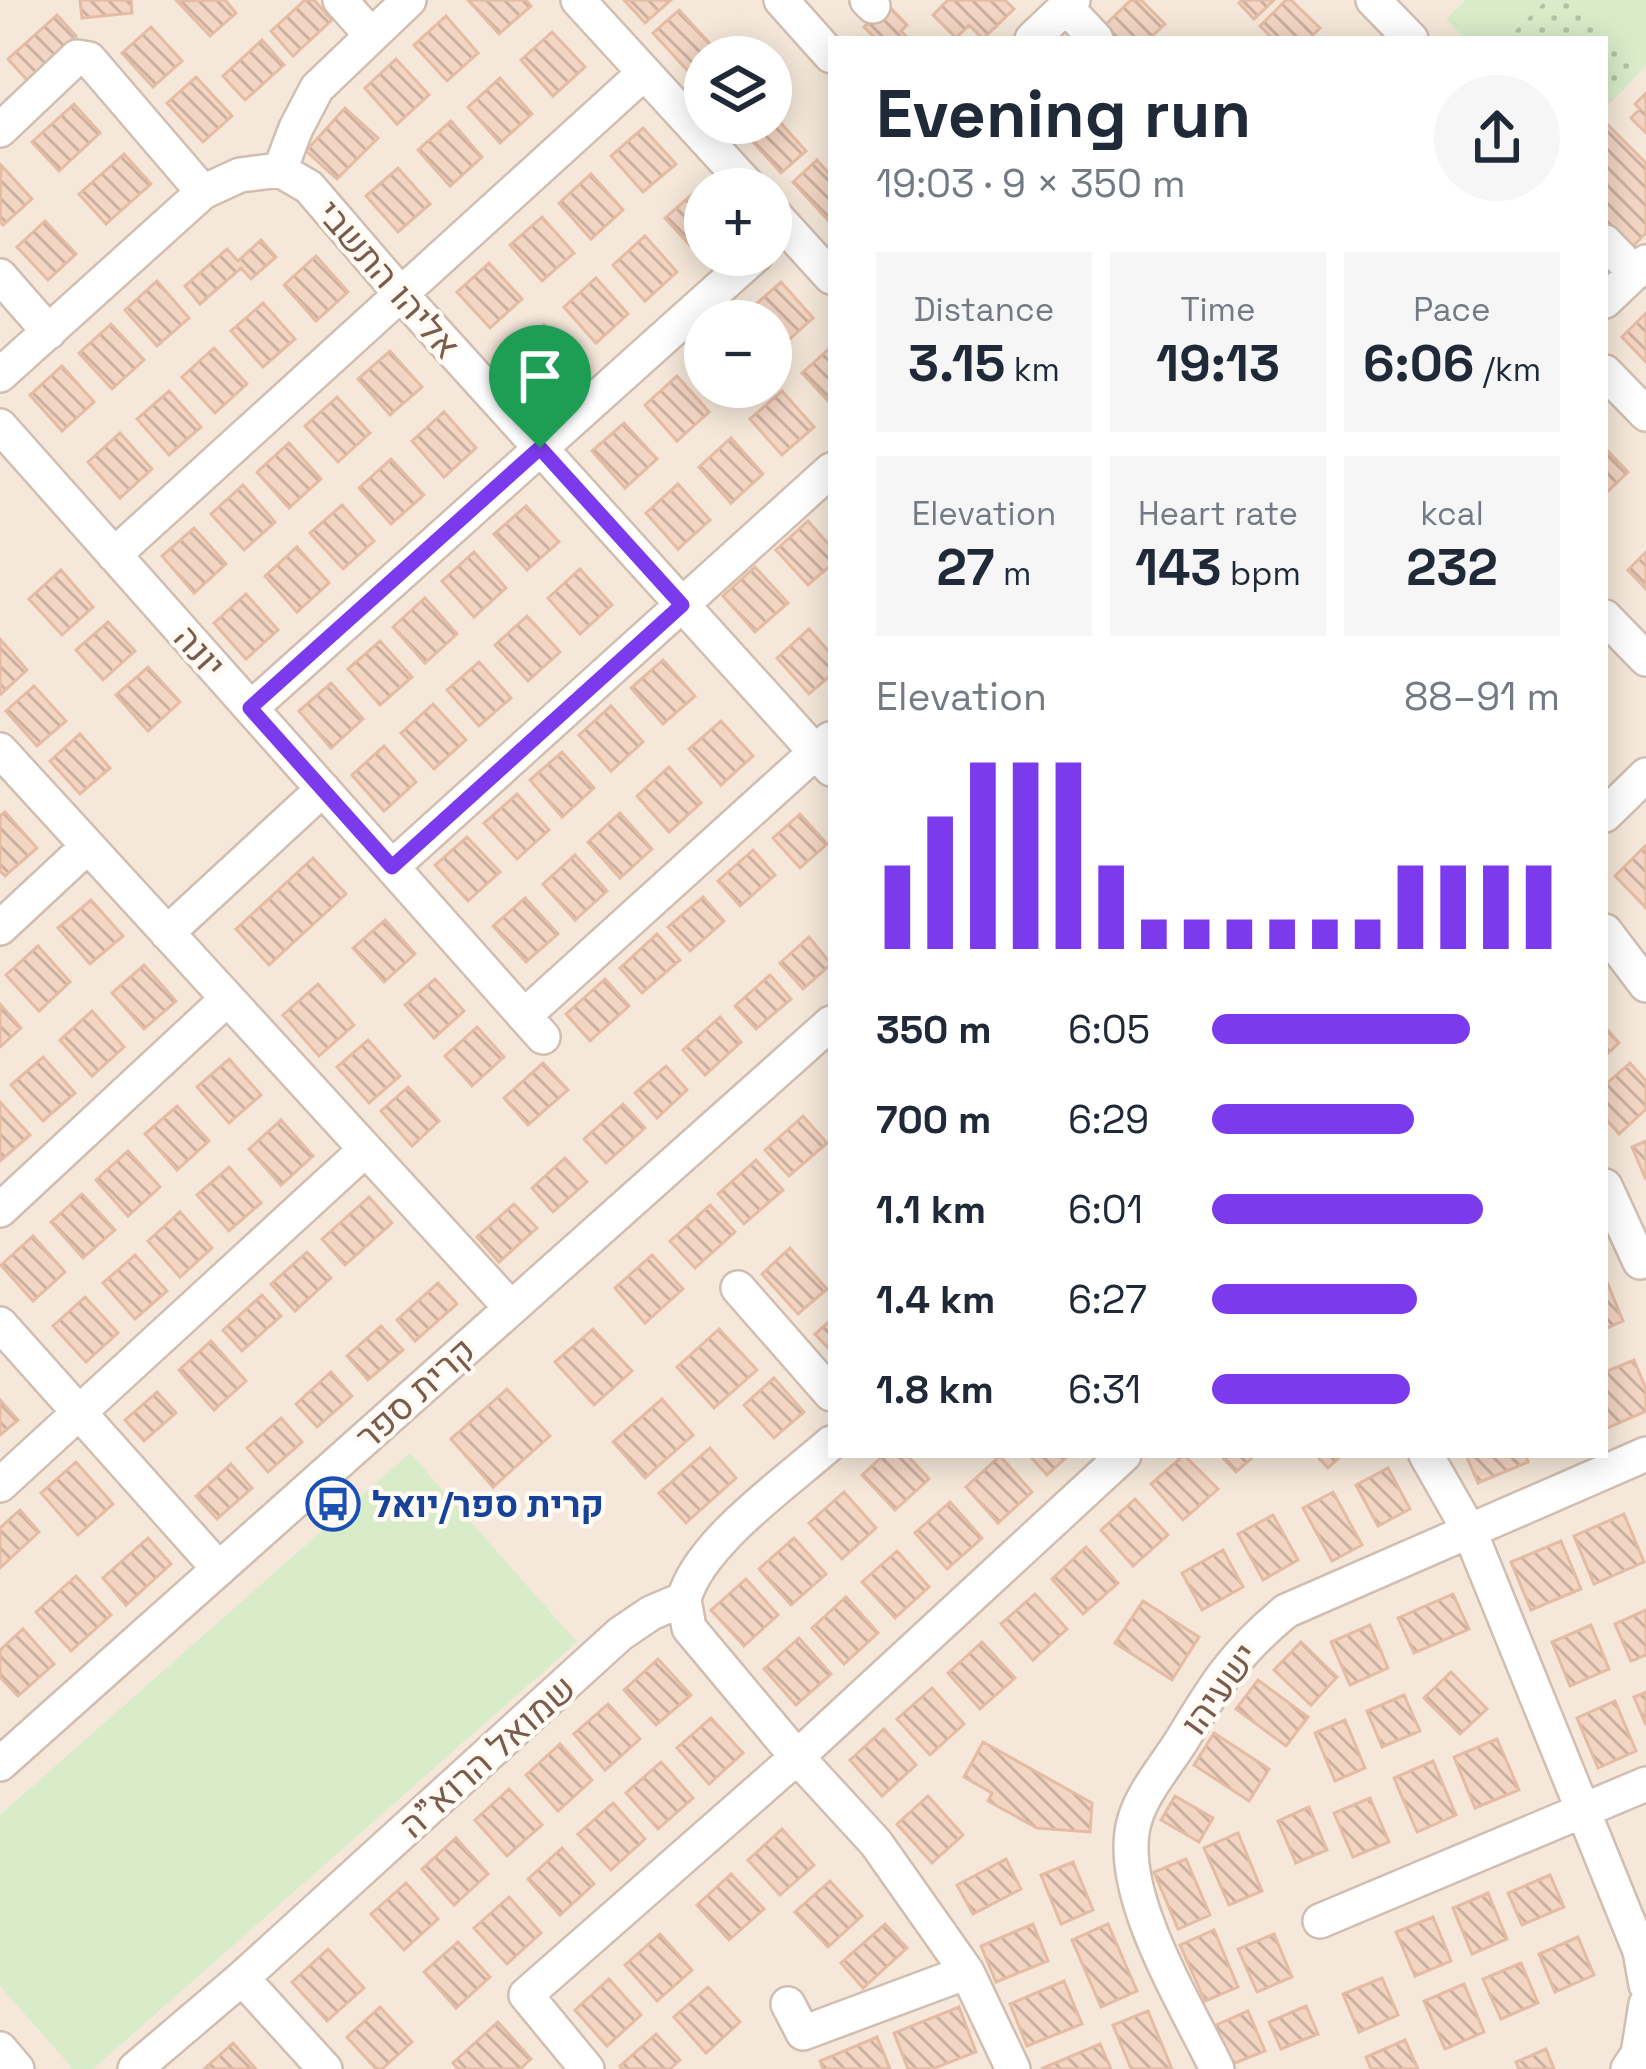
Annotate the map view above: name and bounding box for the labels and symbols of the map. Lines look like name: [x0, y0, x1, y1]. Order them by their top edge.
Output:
street label: אליהו התשבי: [307, 191, 470, 369]
pin: [489, 325, 591, 448]
street label: יונה: [164, 616, 235, 688]
street label: קרית ספר: [346, 1328, 485, 1460]
bus stop icon: קרית ספר/יואל: [305, 1476, 361, 1532]
place label: קרית ספר/יואל: [372, 1482, 604, 1528]
street label: ישעיהו: [1171, 1634, 1269, 1745]
street label: שמואל הרוא"ה: [390, 1665, 586, 1848]

